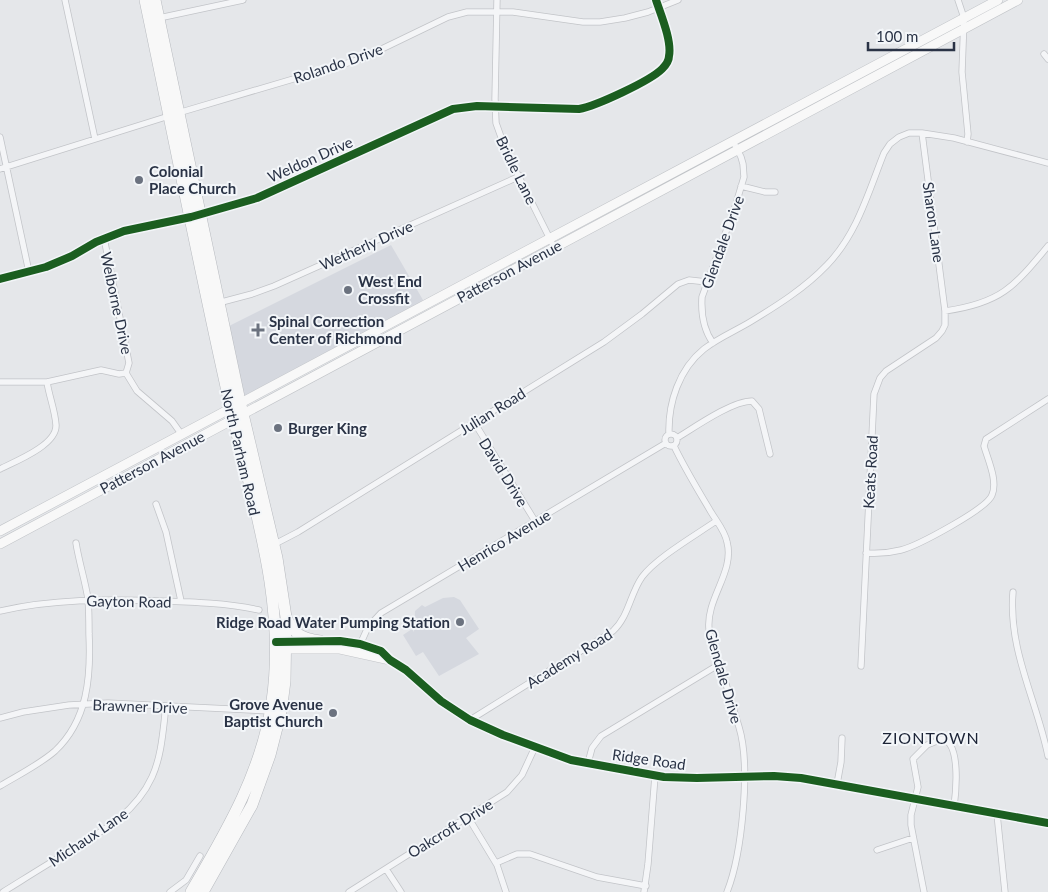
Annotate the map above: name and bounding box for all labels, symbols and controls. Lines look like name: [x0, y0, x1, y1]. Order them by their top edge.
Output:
scale bar: [868, 20, 954, 52]
text: 100 m: [876, 27, 918, 45]
street label: Rolando Drive: [291, 39, 385, 87]
street label: Weldon Drive: [265, 132, 355, 186]
street label: Bridle Lane: [493, 133, 541, 207]
place label: Colonial Place Church: [149, 162, 236, 197]
marker: Colonial Place Church: [133, 174, 145, 186]
street label: Sharon Lane: [919, 181, 949, 264]
street label: Glendale Drive: [697, 193, 747, 291]
street label: Wetherly Drive: [317, 216, 415, 274]
street label: Patterson Avenue: [454, 236, 565, 306]
street label: Welborne Drive: [97, 250, 137, 356]
place label: West End Crossfit: [358, 272, 422, 307]
marker: West End Crossfit: [342, 284, 354, 296]
place label: Spinal Correction Center of Richmond: [269, 312, 402, 347]
marker: Spinal Correction Center of Richmond: [251, 323, 265, 337]
street label: Julian Road: [456, 384, 528, 438]
street label: North Parham Road: [218, 387, 264, 517]
place label: Burger King: [288, 419, 367, 437]
marker: Burger King: [272, 422, 284, 434]
street label: Patterson Avenue: [97, 427, 208, 497]
street label: David Drive: [476, 434, 532, 510]
street label: Keats Road: [859, 435, 881, 509]
street label: Henrico Avenue: [454, 505, 554, 575]
street label: Gayton Road: [86, 591, 172, 611]
place label: Ridge Road Water Pumping Station: [216, 613, 450, 631]
marker: Ridge Road Water Pumping Station: [454, 616, 466, 628]
street label: Academy Road: [523, 625, 615, 691]
street label: Glendale Drive: [702, 627, 746, 725]
street label: Brawner Drive: [92, 695, 188, 717]
place label: Grove Avenue Baptist Church: [224, 695, 323, 730]
marker: Grove Avenue Baptist Church: [327, 707, 339, 719]
district label: ZIONTOWN: [882, 728, 980, 747]
street label: Ridge Road: [611, 745, 687, 773]
street label: Oakcroft Drive: [404, 795, 496, 861]
street label: Michaux Lane: [45, 804, 131, 870]

